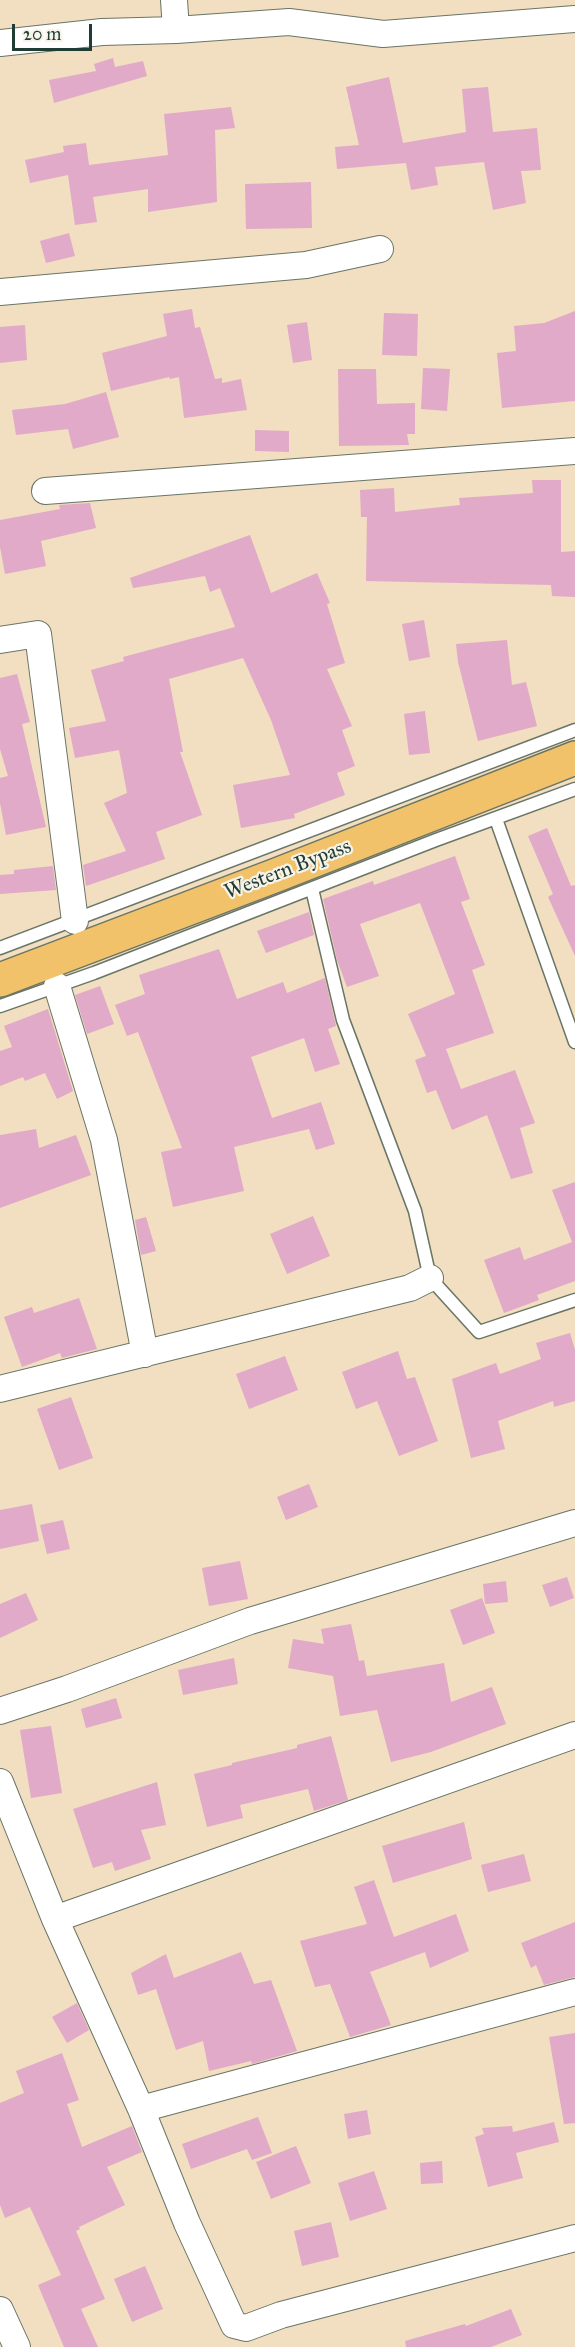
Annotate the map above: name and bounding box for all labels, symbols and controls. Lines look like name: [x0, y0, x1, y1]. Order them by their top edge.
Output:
scale bar: [15, 12, 94, 50]
text: 20 m: [23, 23, 61, 45]
street label: Western Bypass: [221, 834, 355, 906]

